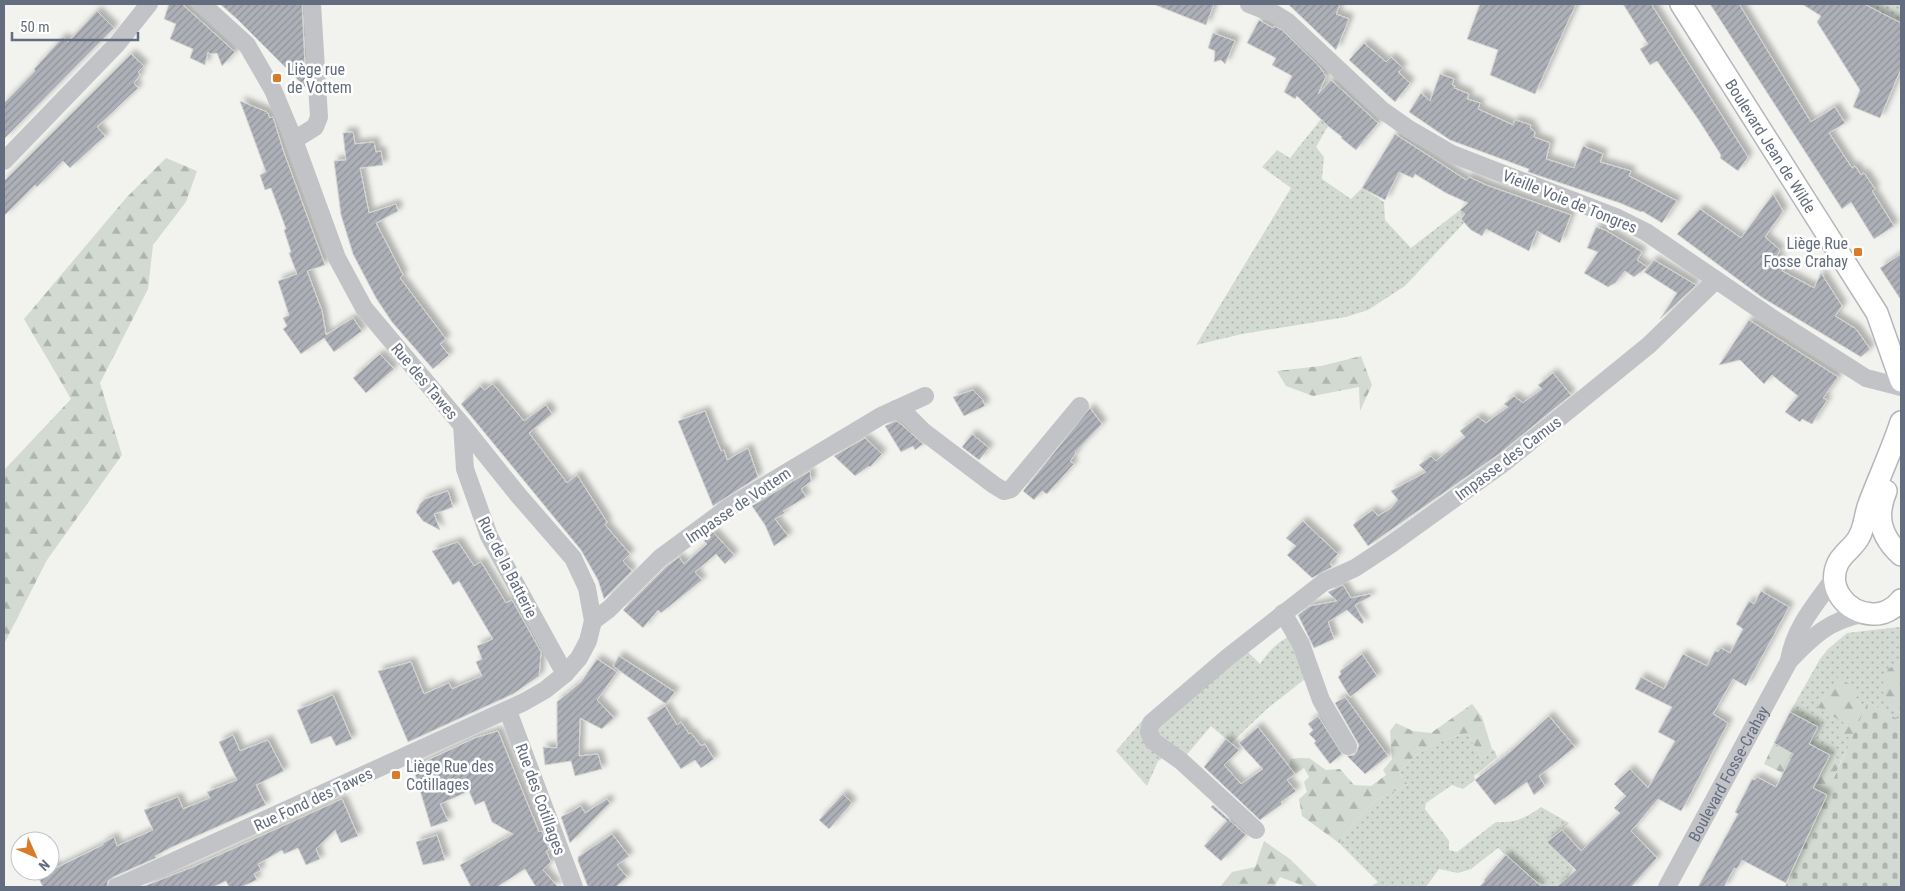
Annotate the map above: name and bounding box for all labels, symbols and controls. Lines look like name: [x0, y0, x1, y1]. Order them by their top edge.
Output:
scale bar: [12, 10, 139, 42]
text: 50 m: [20, 18, 50, 36]
place label: Liège rue de Vottem: [287, 60, 352, 97]
marker: Liège rue de Vottem: [271, 72, 283, 84]
street label: Boulevard Jean de Wilde: [1721, 76, 1820, 217]
street label: Vieille Voie de Tongres: [1500, 166, 1640, 237]
place label: Liège Rue Fosse Crahay: [1763, 234, 1848, 271]
marker: Liège Rue Fosse Crahay: [1852, 246, 1864, 258]
street label: Rue des Tawes: [387, 339, 462, 423]
street label: Impasse des Camus: [1452, 412, 1565, 504]
street label: Impasse de Vottem: [682, 463, 794, 547]
street label: Rue de la Batterie: [474, 513, 541, 621]
street label: Boulevard Fosse-Crahay: [1684, 702, 1773, 845]
street label: Rue des Cotillages: [512, 741, 569, 857]
place label: Liège Rue des Cotillages: [406, 757, 494, 794]
street label: Rue Fond des Tawes: [251, 764, 376, 835]
marker: Liège Rue des Cotillages: [390, 769, 402, 781]
north arrow: [10, 831, 60, 881]
text: N: [36, 857, 53, 874]

